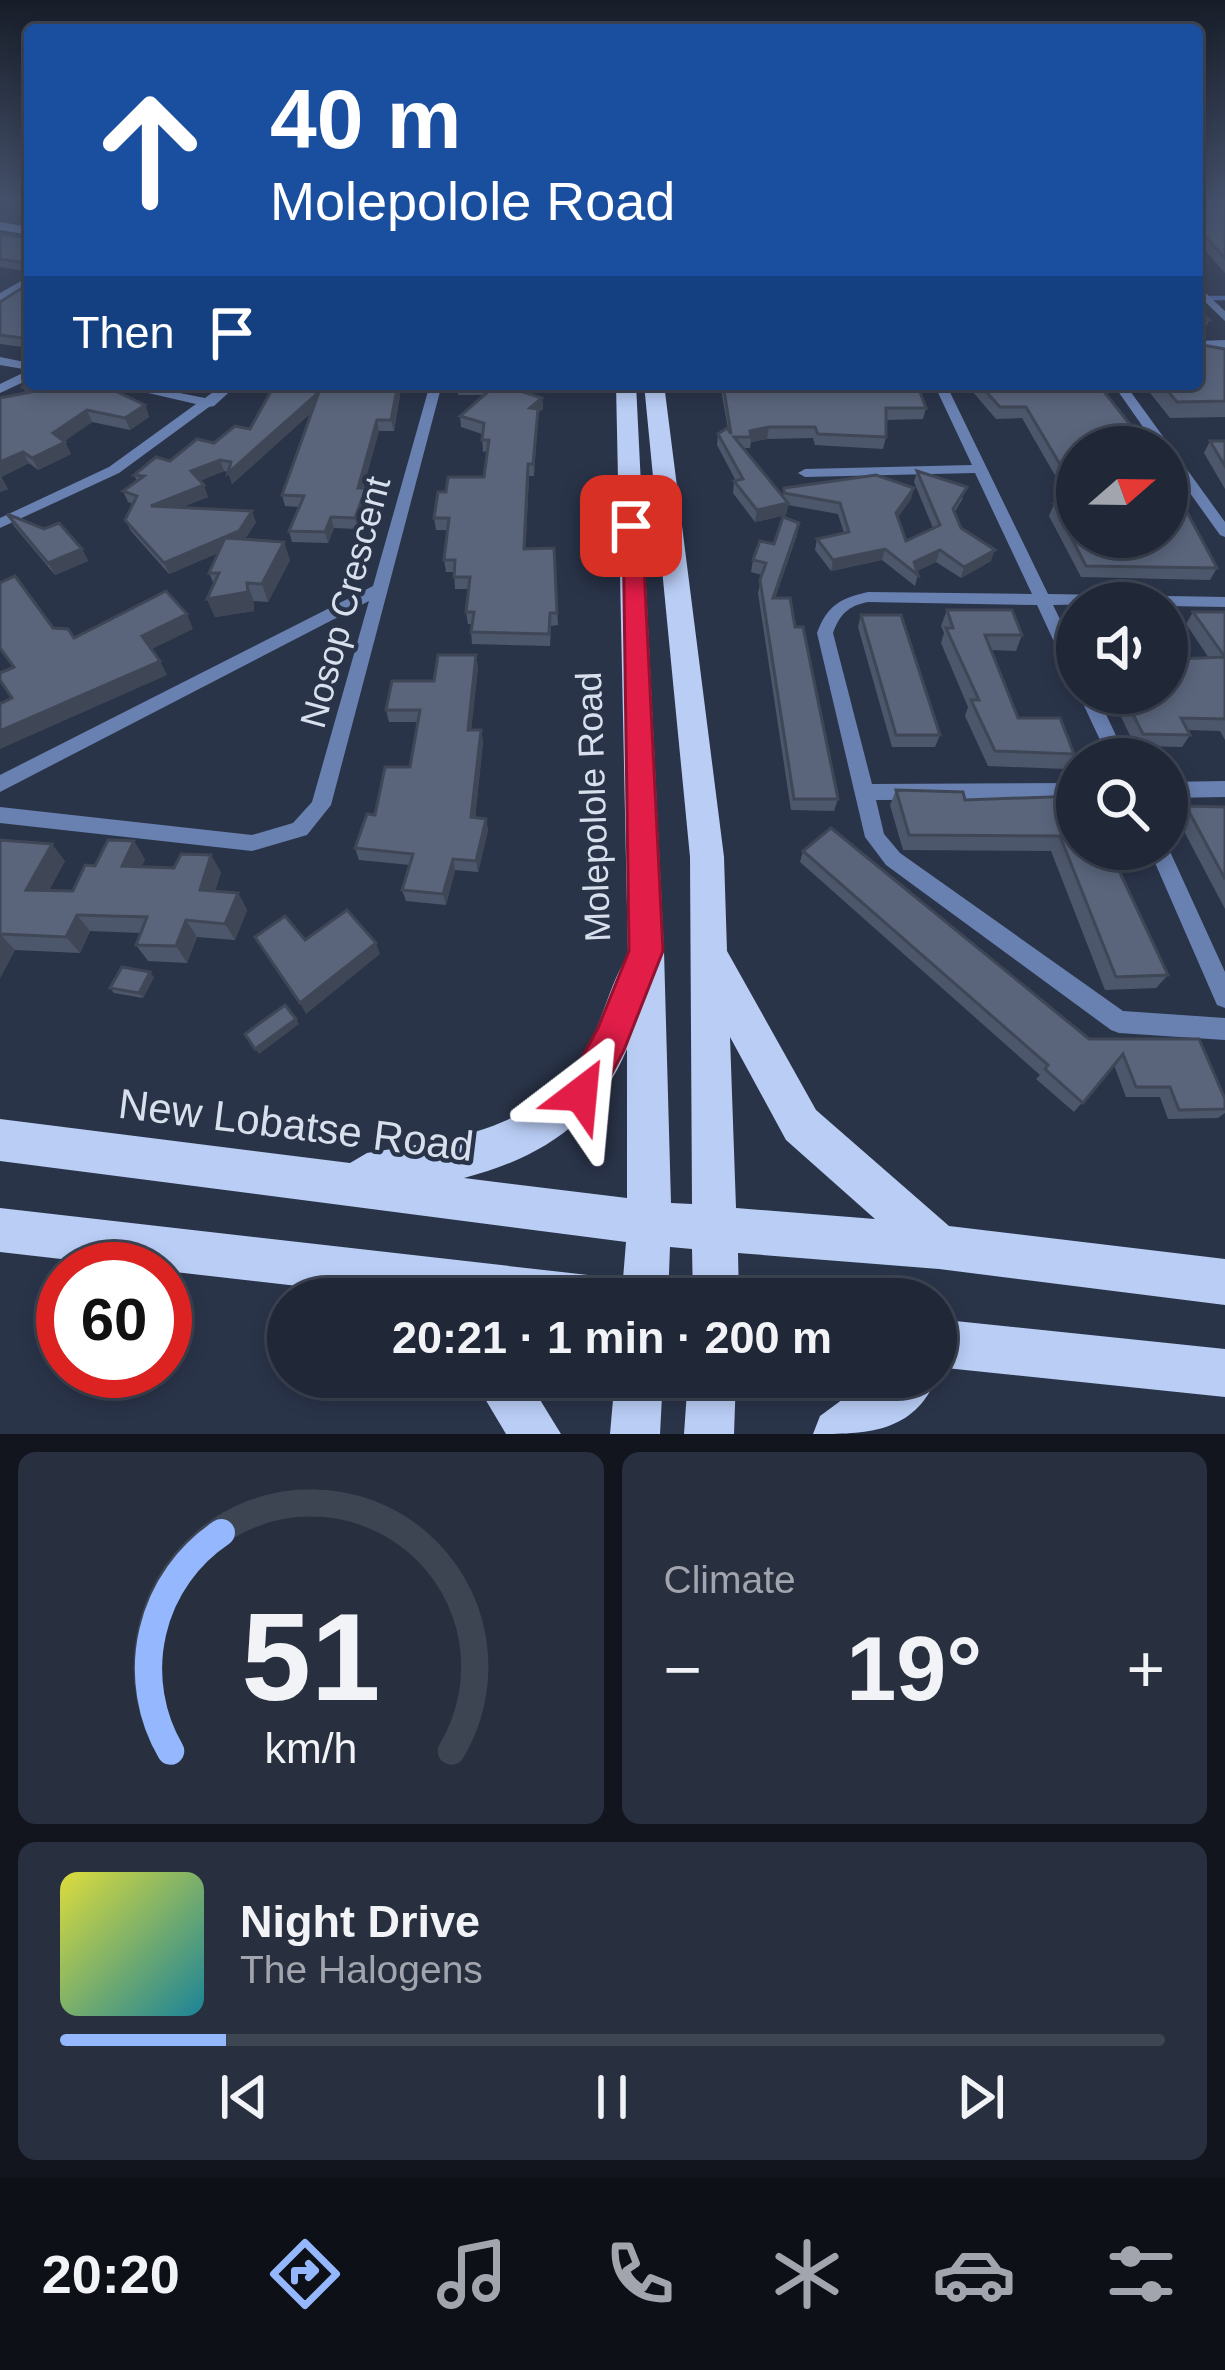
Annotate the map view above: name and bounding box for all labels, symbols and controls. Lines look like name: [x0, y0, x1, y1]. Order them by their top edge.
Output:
icon: ahead: [72, 72, 228, 228]
text: 40 m: [270, 72, 461, 166]
text: Molepolole Road: [270, 171, 675, 231]
icon: arrive: [199, 300, 265, 366]
text: Then: [72, 307, 175, 358]
north arrow: [1056, 426, 1188, 558]
map controls: [1056, 426, 1188, 870]
street label: Nosop Crescent: [292, 472, 398, 732]
pin: [580, 475, 682, 577]
icon: arrive: [598, 493, 664, 559]
button: sound: [1056, 582, 1188, 714]
street label: Molepolole Road: [568, 671, 618, 943]
button: search: [1056, 738, 1188, 870]
position arrow: [518, 1031, 644, 1157]
street label: New Lobatse Road: [116, 1080, 476, 1170]
speed limit sign: 60: [36, 1242, 192, 1398]
text: 20:21 · 1 min · 200 m: [392, 1312, 832, 1363]
text: Climate: [664, 1558, 796, 1601]
text: 51: [241, 1587, 380, 1726]
text: 19°: [846, 1619, 982, 1719]
text: −: [664, 1632, 702, 1706]
text: +: [1126, 1632, 1165, 1706]
text: km/h: [264, 1724, 357, 1772]
text: Night Drive: [240, 1896, 480, 1947]
text: The Halogens: [240, 1948, 483, 1991]
icon: previous: [211, 2064, 277, 2130]
icon: pause: [579, 2064, 645, 2130]
icon: next: [948, 2064, 1014, 2130]
icon: directions: [263, 2232, 347, 2316]
icon: music: [430, 2232, 514, 2316]
icon: phone: [598, 2232, 682, 2316]
icon: climate: [765, 2232, 849, 2316]
icon: car: [932, 2232, 1016, 2316]
icon: filters: [1099, 2232, 1183, 2316]
text: 20:20: [42, 2244, 180, 2304]

